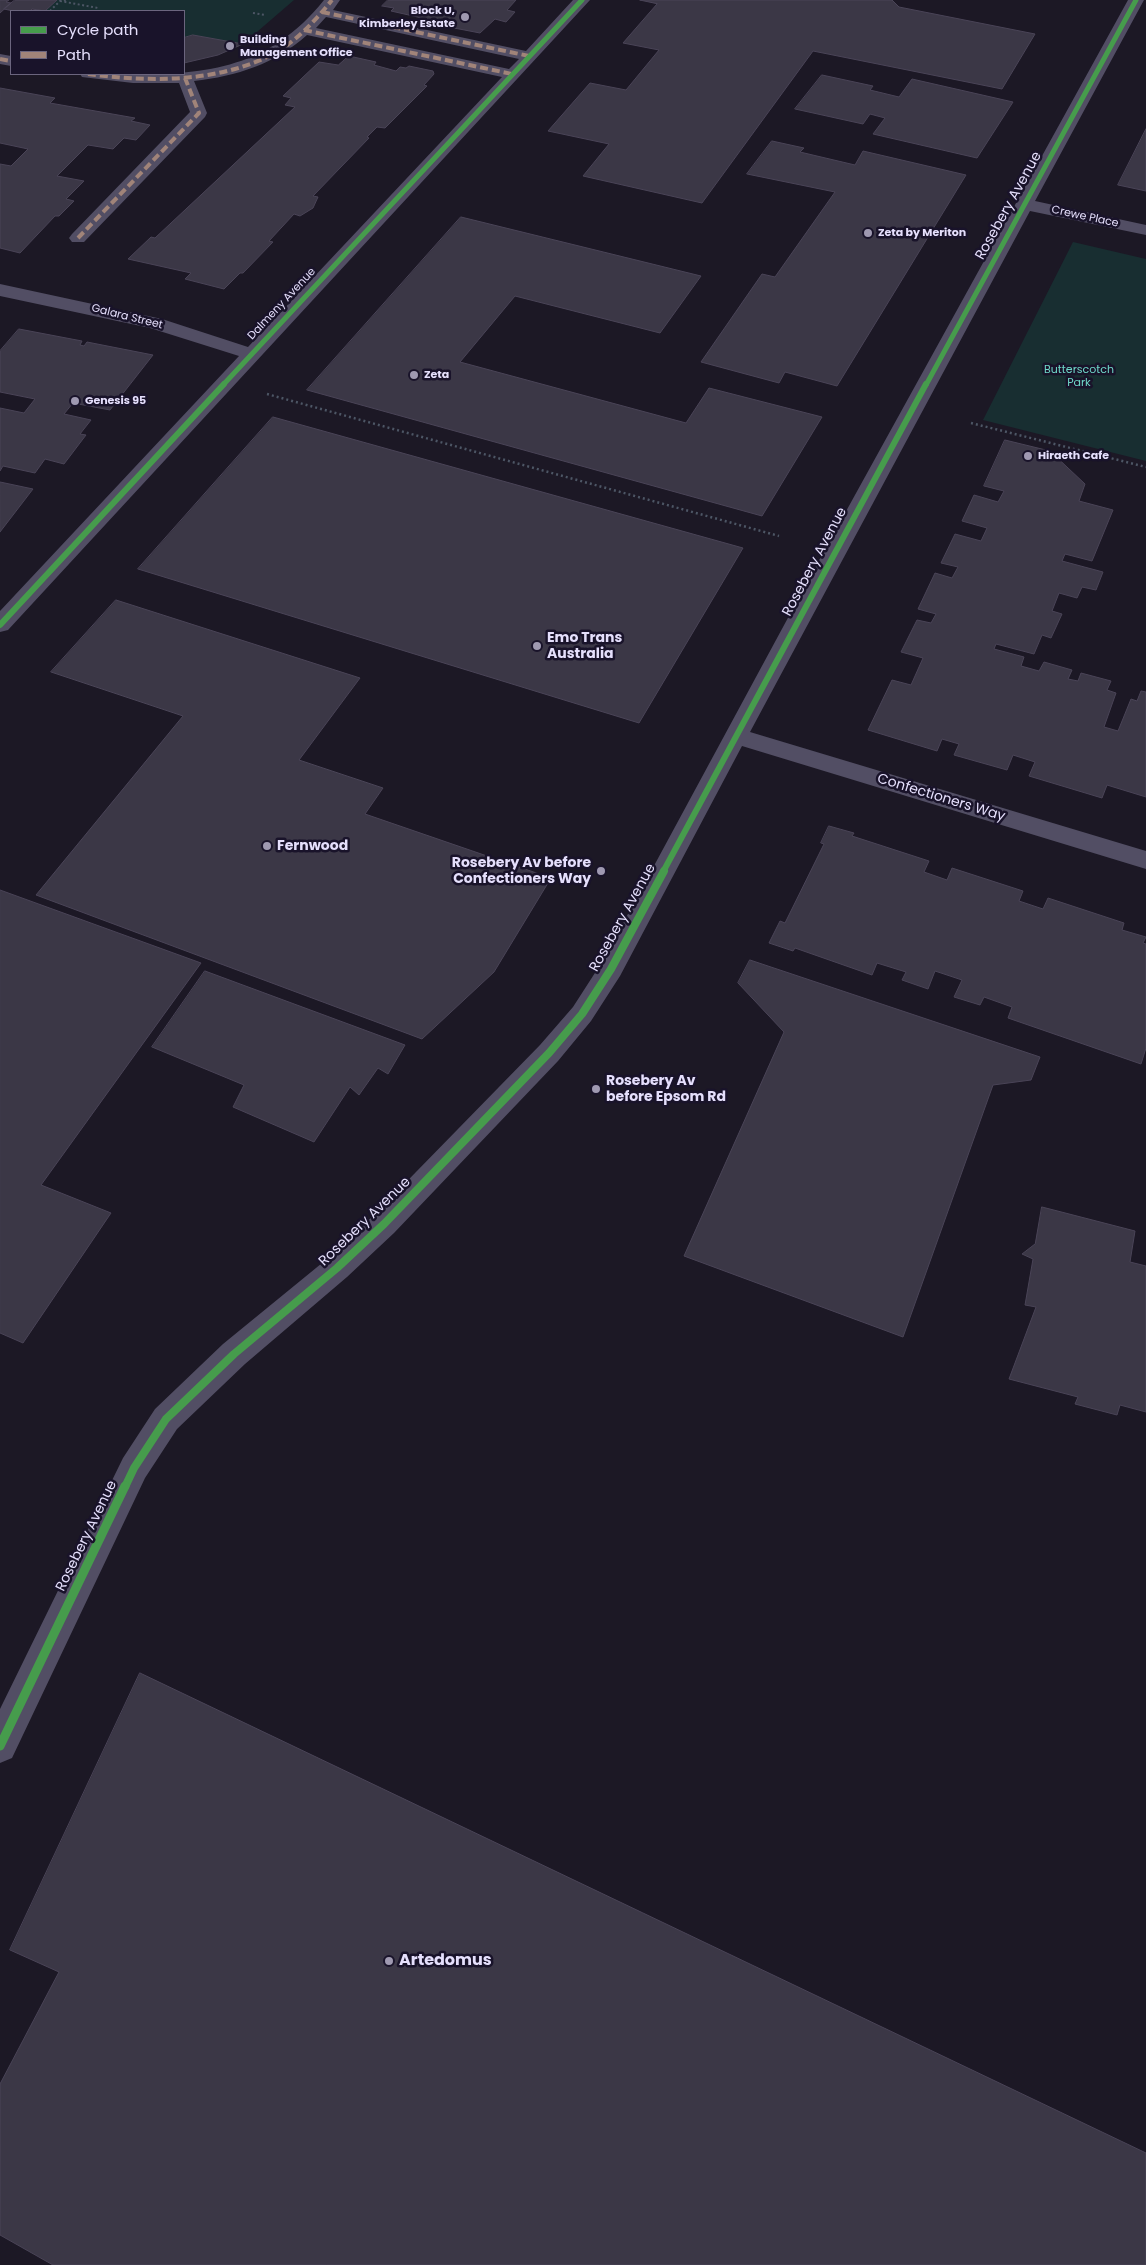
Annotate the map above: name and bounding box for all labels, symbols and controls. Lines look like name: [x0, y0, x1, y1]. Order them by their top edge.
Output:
place label: Block U, Kimberley Estate: [359, 4, 455, 30]
legend: [10, 10, 185, 75]
marker: Block U, Kimberley Estate: [459, 11, 471, 23]
text: Cycle path: [57, 19, 138, 40]
place label: Building Management Office: [240, 33, 353, 59]
marker: Building Management Office: [224, 40, 236, 52]
text: Path: [57, 44, 91, 65]
street label: Rosebery Avenue: [972, 149, 1046, 263]
street label: Crewe Place: [1050, 203, 1120, 231]
place label: Zeta by Meriton: [878, 226, 966, 240]
marker: Zeta by Meriton: [862, 227, 874, 239]
street label: Dalmeny Avenue: [245, 265, 319, 343]
street label: Galara Street: [90, 302, 164, 332]
park label: Butterscotch Park: [1044, 363, 1114, 389]
place label: Zeta: [424, 368, 449, 382]
marker: Zeta: [408, 369, 420, 381]
place label: Genesis 95: [85, 394, 146, 408]
marker: Genesis 95: [69, 395, 81, 407]
place label: Hiraeth Cafe: [1038, 449, 1109, 463]
marker: Hiraeth Cafe: [1022, 450, 1034, 462]
street label: Rosebery Avenue: [779, 505, 851, 619]
place label: Emo Trans Australia: [547, 630, 622, 662]
marker: Emo Trans Australia: [531, 640, 543, 652]
street label: Confectioners Way: [875, 771, 1007, 825]
place label: Fernwood: [277, 838, 348, 854]
marker: Fernwood: [261, 840, 273, 852]
place label: Rosebery Av before Confectioners Way: [452, 855, 591, 888]
street label: Rosebery Avenue: [586, 861, 660, 975]
marker: Rosebery Av before Confectioners Way: [595, 865, 607, 877]
place label: Rosebery Av before Epsom Rd: [606, 1073, 726, 1106]
marker: Rosebery Av before Epsom Rd: [590, 1083, 602, 1095]
street label: Rosebery Avenue: [316, 1174, 414, 1270]
street label: Rosebery Avenue: [53, 1478, 121, 1594]
place label: Artedomus: [399, 1951, 492, 1971]
marker: Artedomus: [383, 1955, 395, 1967]

